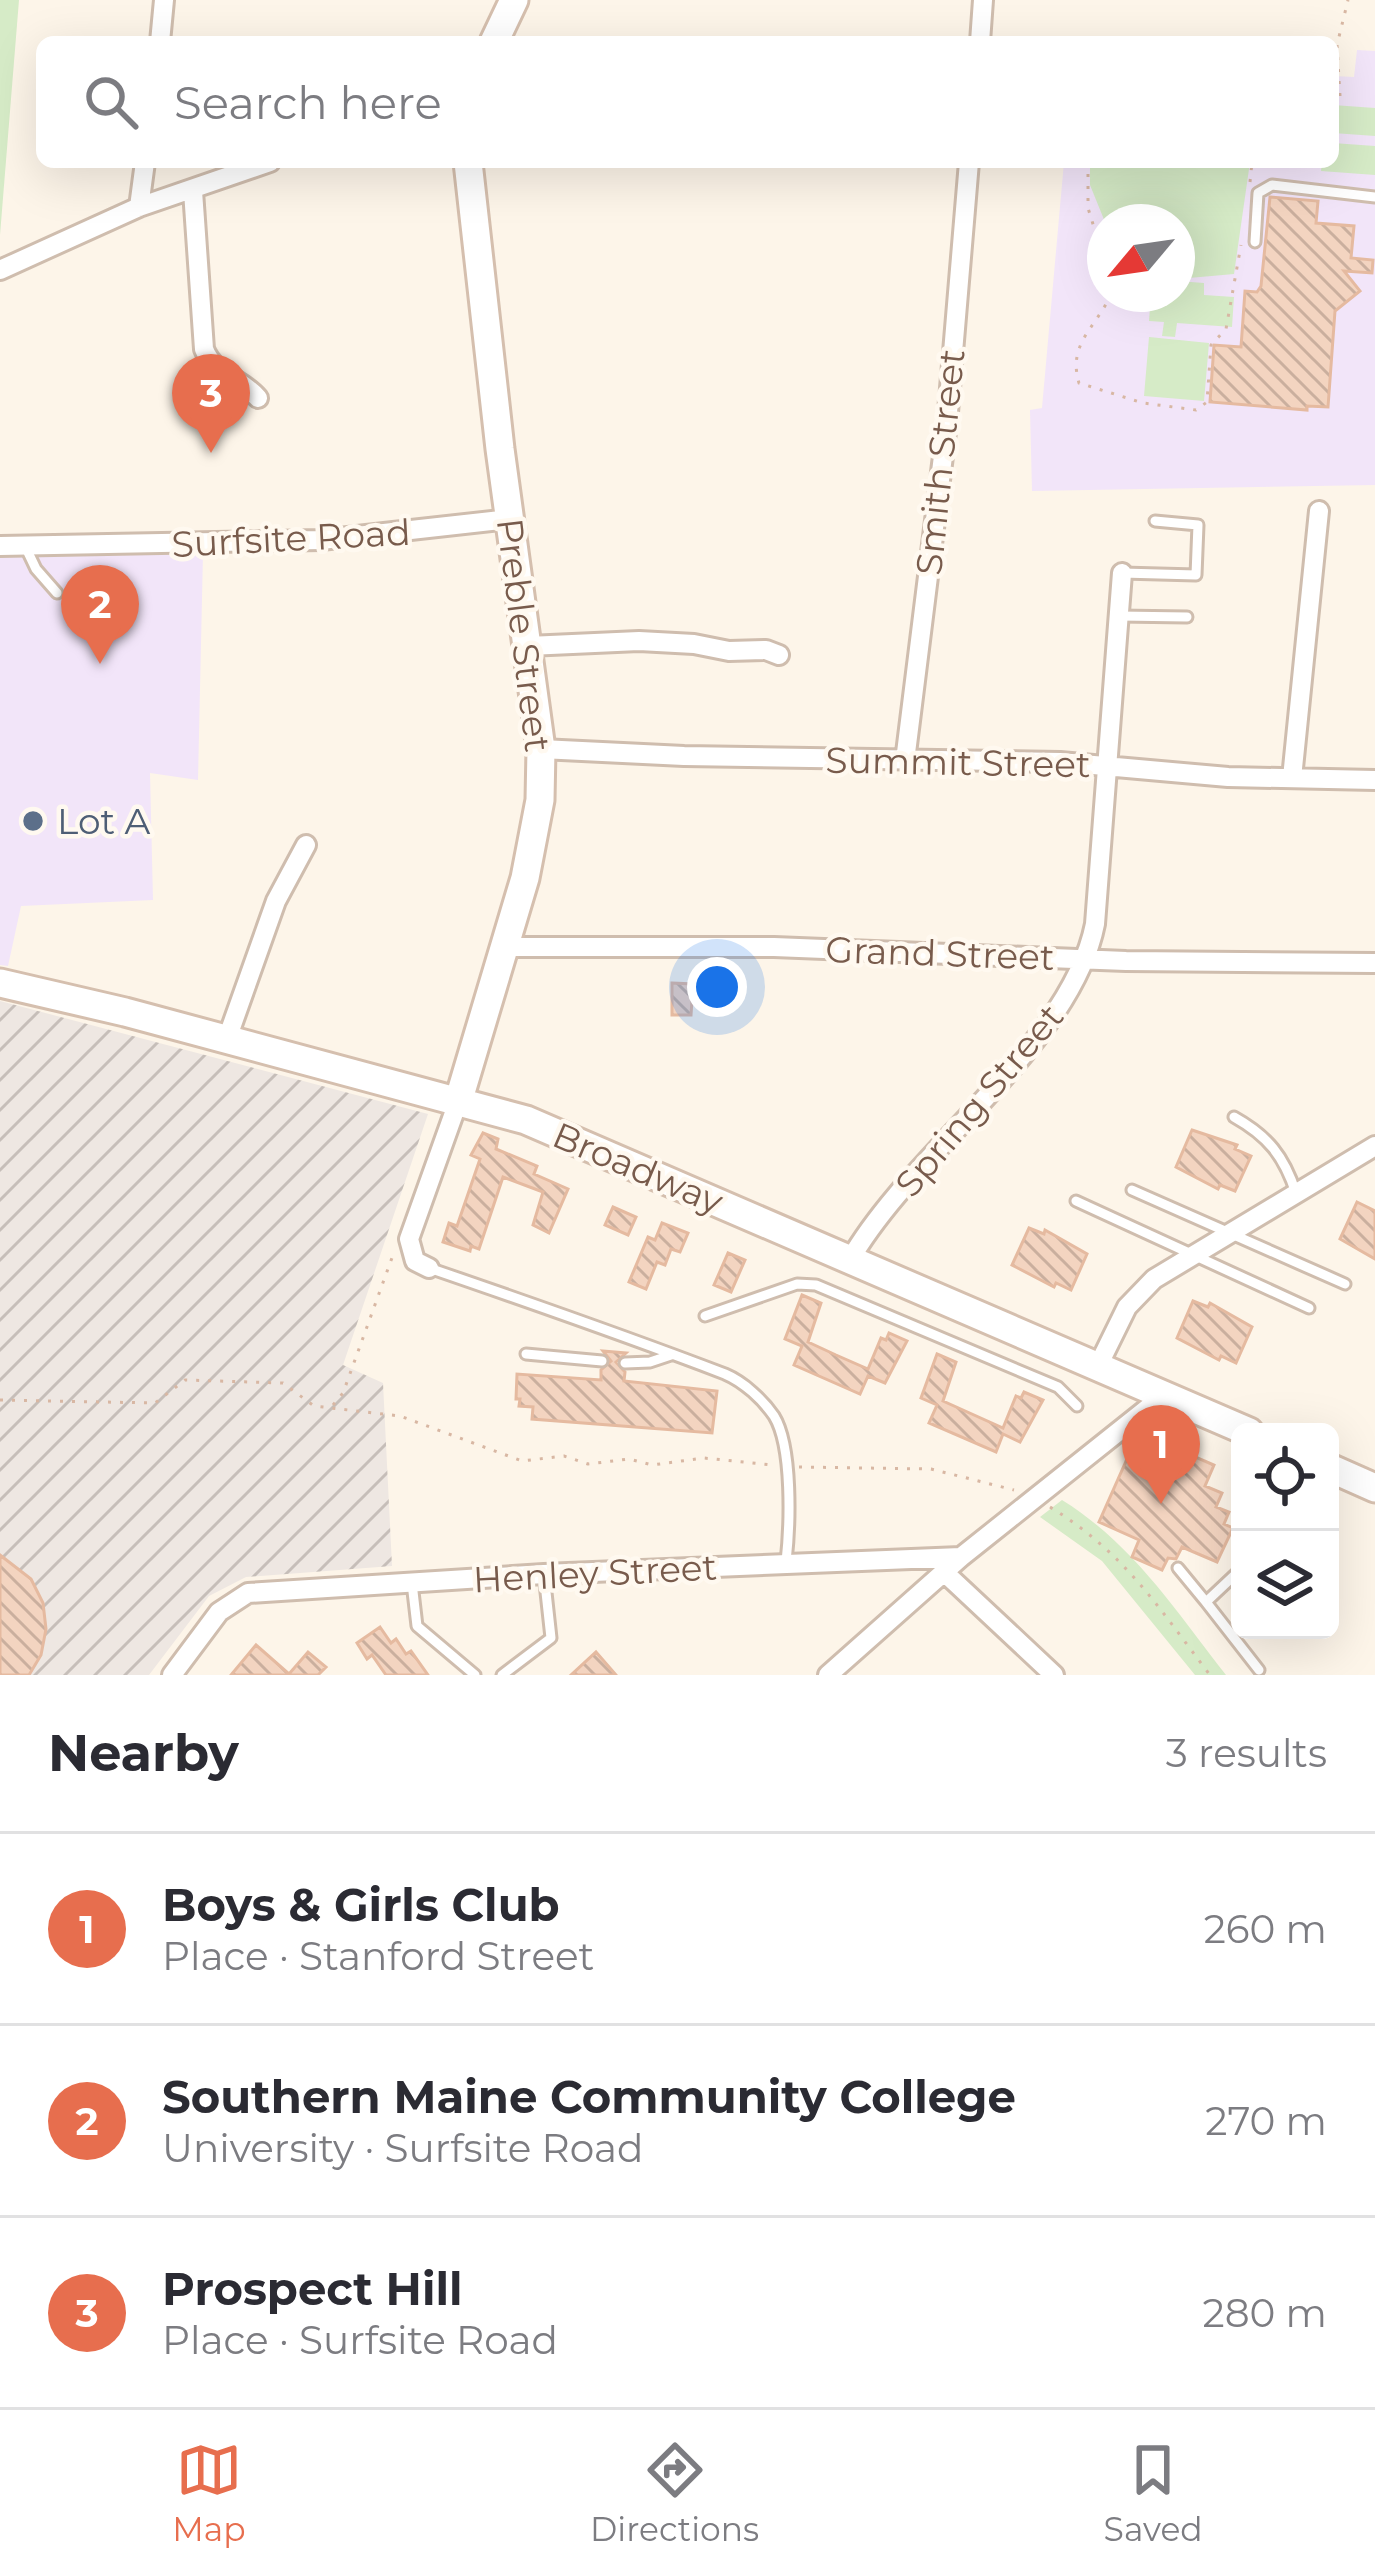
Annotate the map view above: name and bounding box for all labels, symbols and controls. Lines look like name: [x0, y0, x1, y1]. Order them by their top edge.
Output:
search box: [36, 36, 1339, 168]
icon: search: [78, 69, 144, 135]
text: Search here: [174, 75, 442, 130]
north arrow: [1087, 204, 1195, 312]
street label: Smith Street: [906, 347, 974, 577]
pin: 3: [172, 354, 250, 453]
street label: Surfsite Road: [170, 510, 412, 566]
street label: Preble Street: [488, 516, 560, 754]
pin: 2: [61, 565, 139, 664]
street label: Summit Street: [825, 738, 1091, 786]
place label: Lot A: [57, 799, 151, 843]
marker: Lot A: [20, 808, 46, 834]
street label: Grand Street: [825, 927, 1055, 979]
your location: [687, 957, 747, 1017]
street label: Spring Street: [886, 995, 1072, 1205]
street label: Broadway: [546, 1113, 730, 1224]
pin: 1: [1122, 1405, 1200, 1504]
map controls: [1231, 1423, 1339, 1639]
button: locate: [1231, 1423, 1339, 1531]
button: layers: [1231, 1531, 1339, 1639]
street label: Henley Street: [472, 1545, 718, 1601]
text: Nearby: [48, 1722, 239, 1784]
text: 3 results: [1166, 1729, 1327, 1777]
text: Boys & Girls Club: [162, 1877, 560, 1932]
text: 1: [79, 1905, 95, 1953]
text: 260 m: [1204, 1905, 1327, 1953]
text: Place · Stanford Street: [162, 1932, 594, 1980]
text: Southern Maine Community College: [162, 2069, 1016, 2124]
text: 2: [75, 2097, 99, 2145]
text: 270 m: [1205, 2097, 1327, 2145]
text: University · Surfsite Road: [162, 2124, 644, 2172]
text: Prospect Hill: [162, 2261, 463, 2316]
text: 3: [75, 2289, 99, 2337]
text: 280 m: [1203, 2289, 1327, 2337]
text: Place · Surfsite Road: [162, 2316, 558, 2364]
tab: Map: [172, 2437, 246, 2549]
tab: Directions: [590, 2437, 759, 2549]
tab: Saved: [1104, 2437, 1203, 2549]

